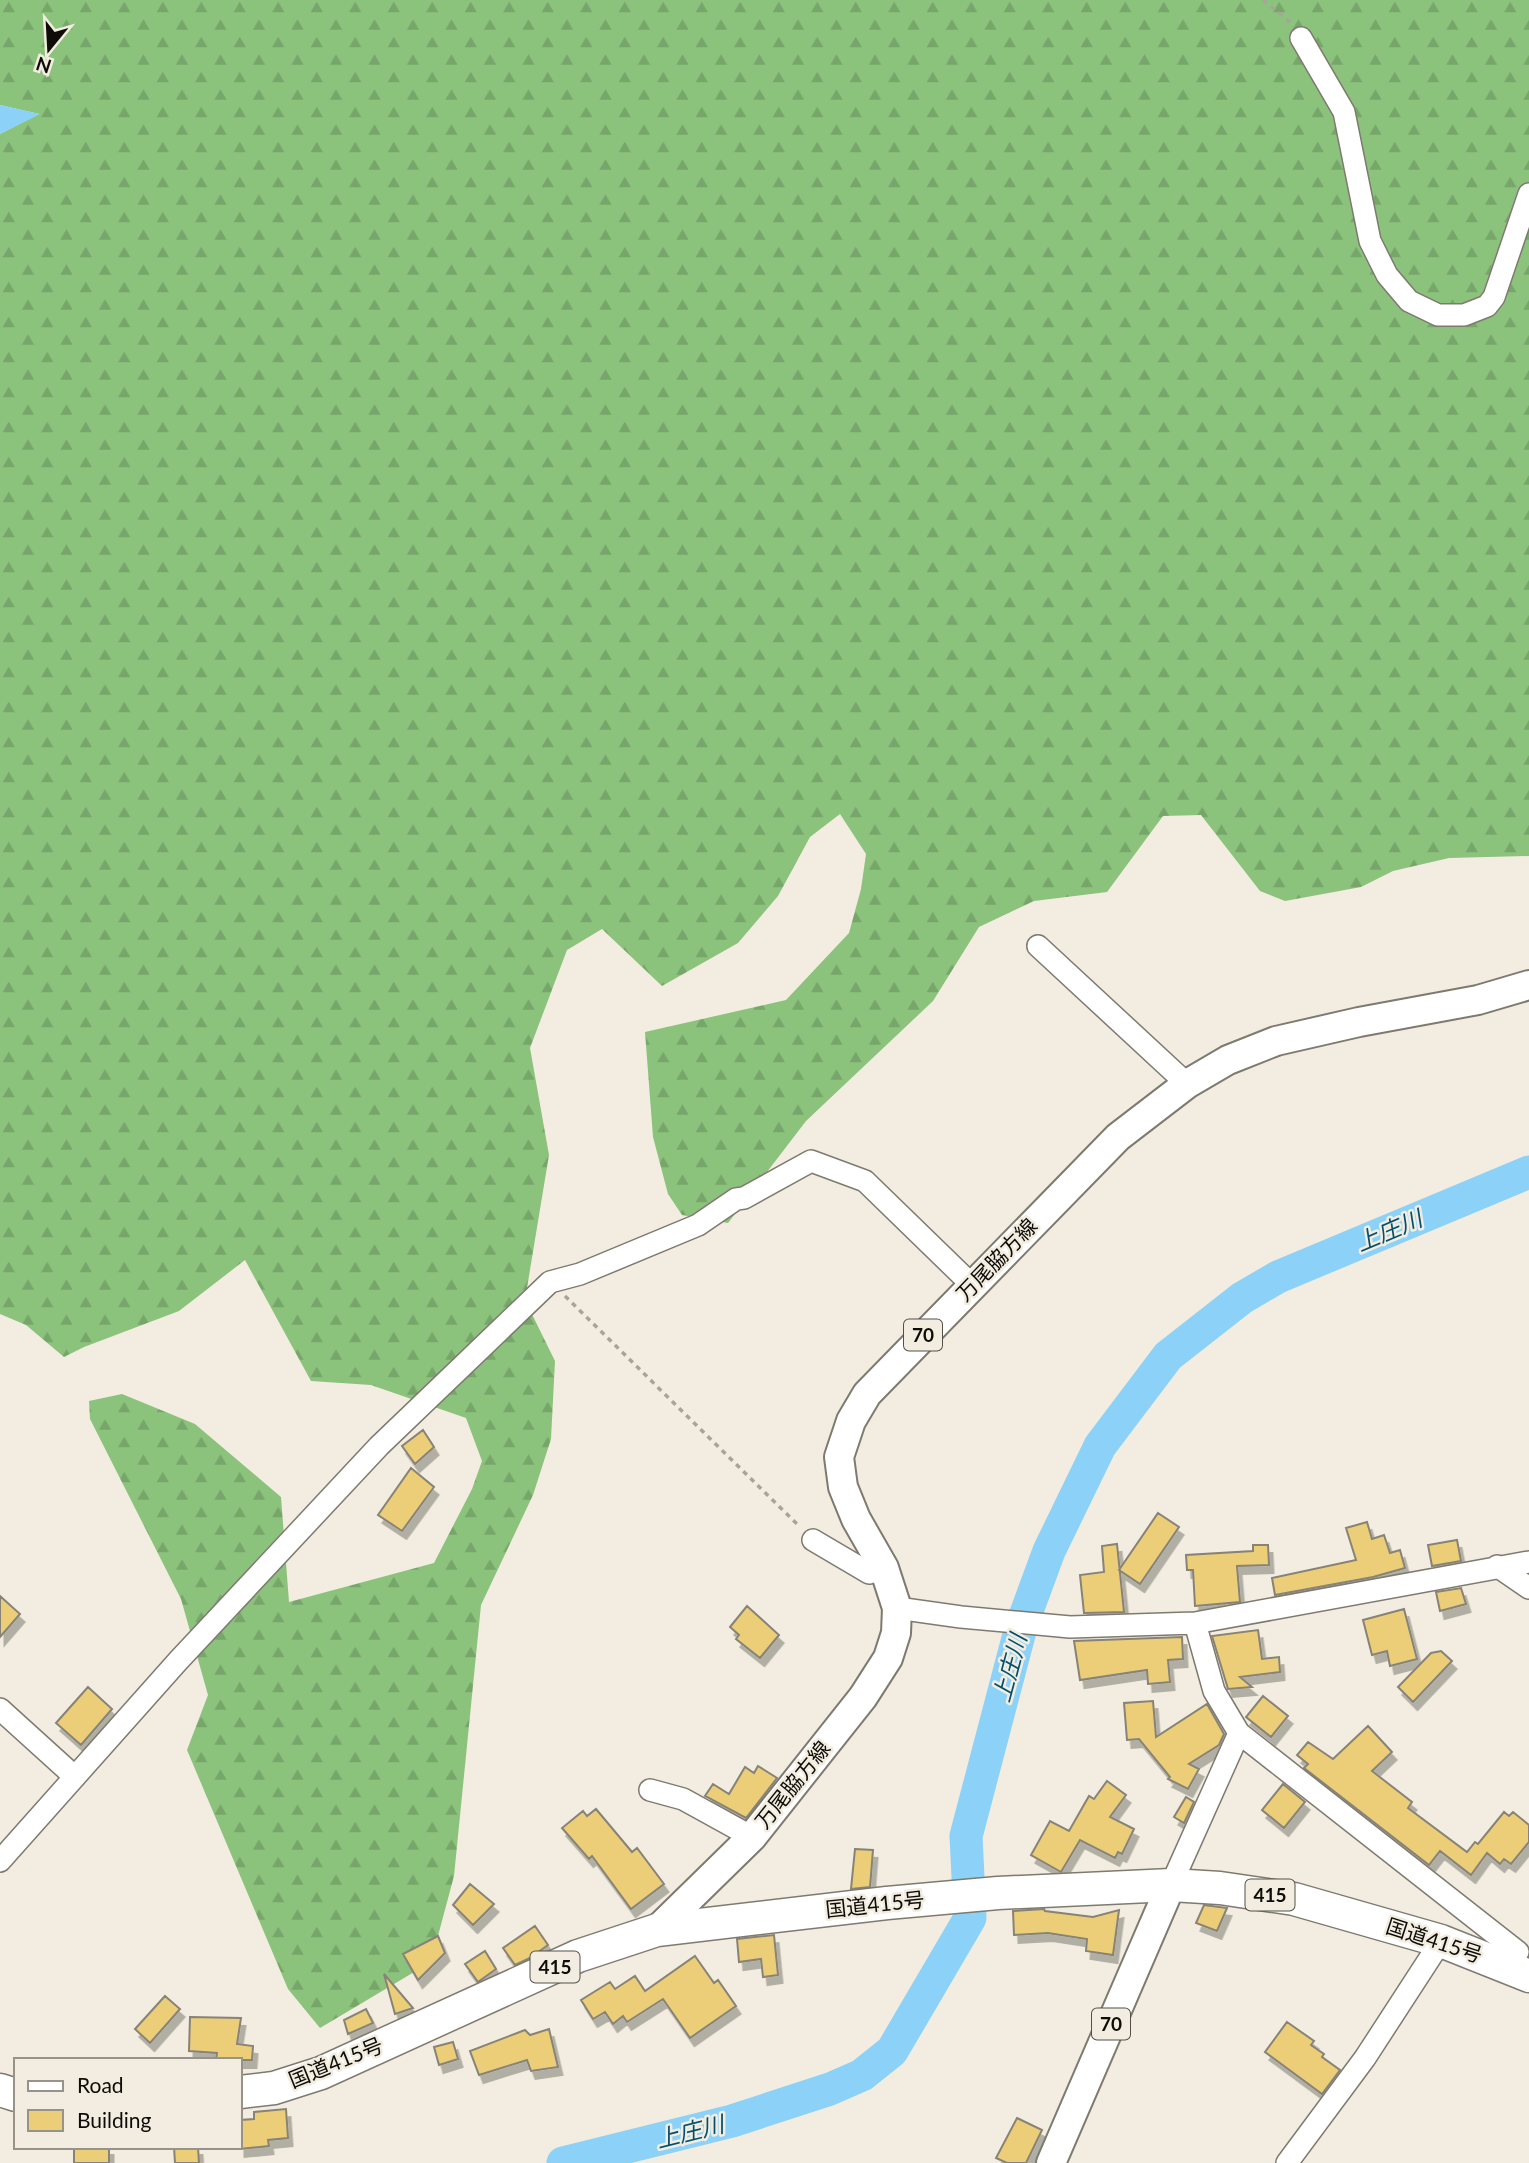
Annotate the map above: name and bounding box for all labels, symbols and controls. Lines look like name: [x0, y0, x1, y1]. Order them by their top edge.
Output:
north arrow: [14, 14, 84, 84]
text: N: [33, 52, 54, 79]
water label: 上庄川: [1351, 1203, 1429, 1256]
street label: 万尾脇方線: [950, 1213, 1041, 1305]
road number: 70: [904, 1320, 942, 1350]
water label: 上庄川: [987, 1628, 1032, 1705]
street label: 万尾脇方線: [749, 1735, 835, 1833]
road number: 415: [1246, 1880, 1294, 1910]
street label: 国道415号: [824, 1886, 926, 1921]
street label: 国道415号: [1383, 1912, 1486, 1967]
road number: 415: [530, 1952, 580, 1982]
road number: 70: [1092, 2008, 1130, 2040]
street label: 国道415号: [285, 2031, 386, 2092]
legend: [14, 2058, 242, 2149]
text: Road: [77, 2072, 124, 2097]
text: Building: [77, 2107, 152, 2132]
water label: 上庄川: [653, 2108, 730, 2153]

